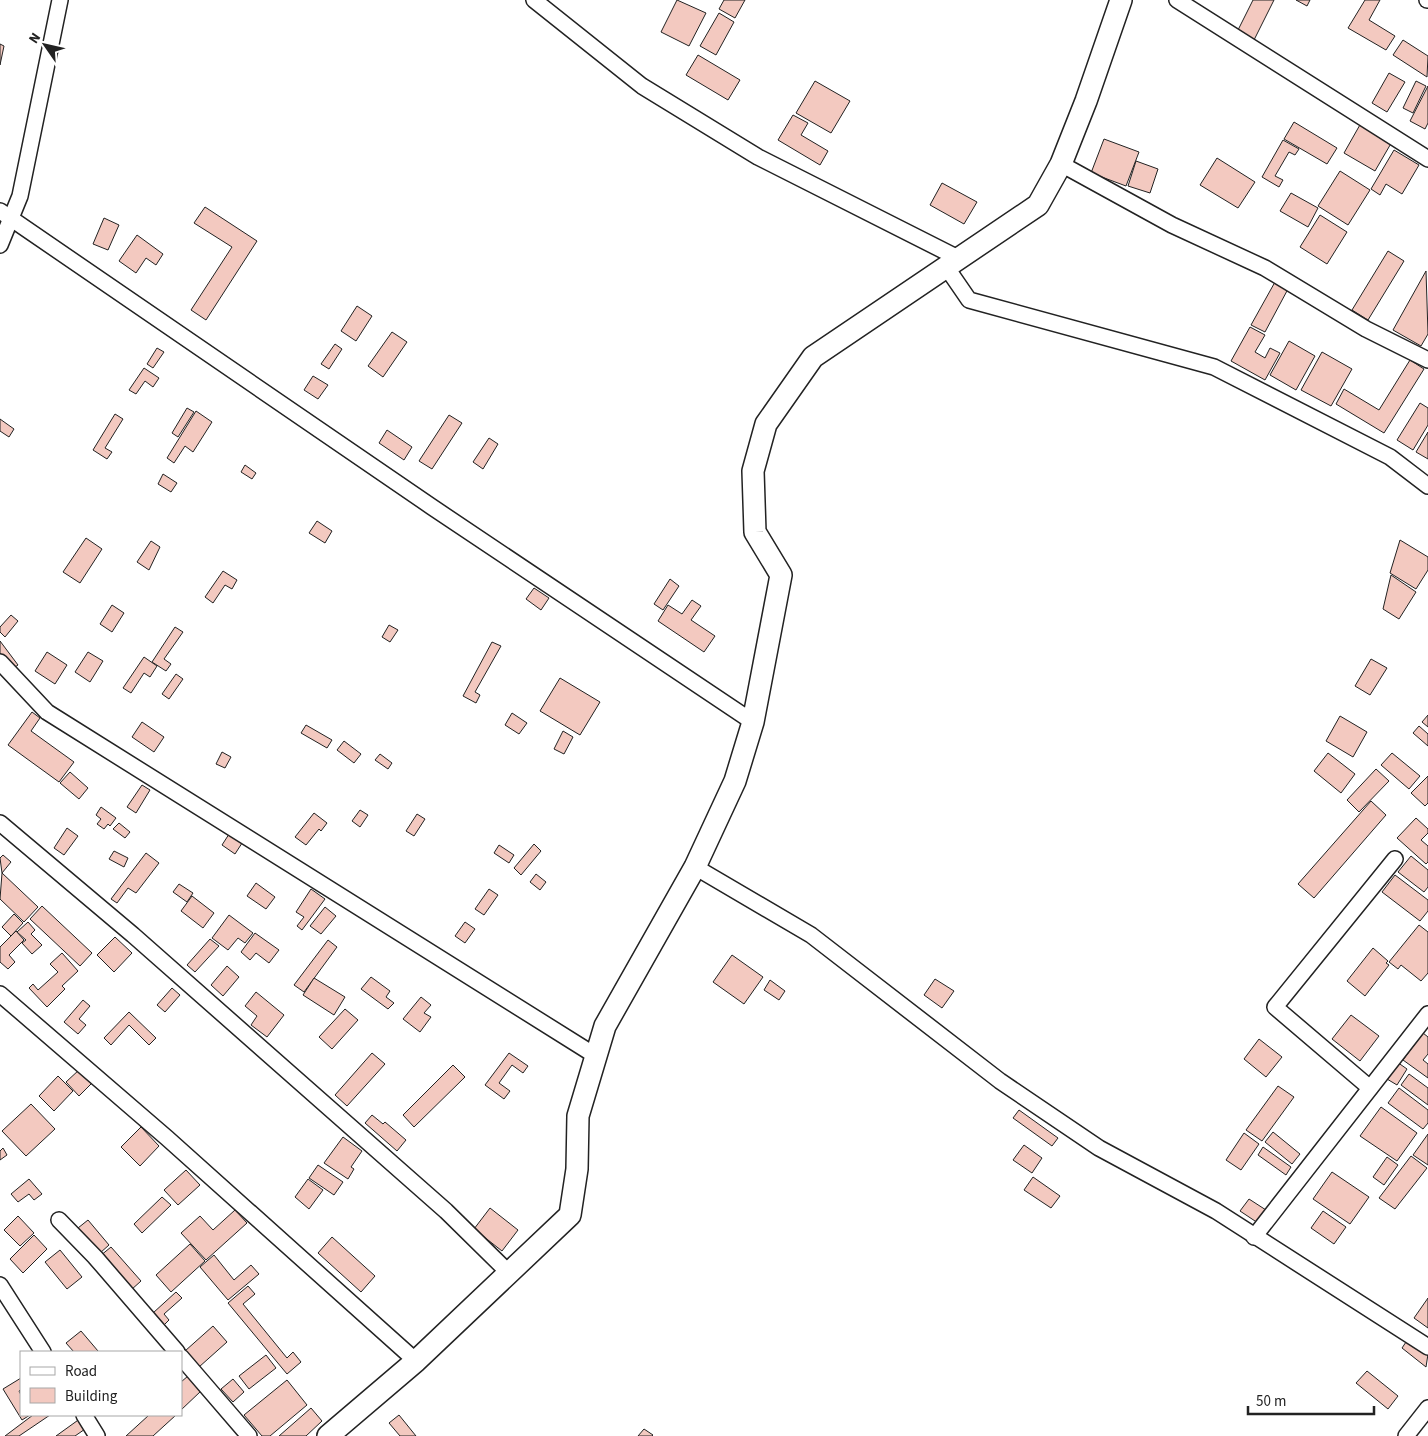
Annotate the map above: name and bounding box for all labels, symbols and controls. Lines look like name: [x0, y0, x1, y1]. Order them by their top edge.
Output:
north arrow: [20, 20, 70, 70]
text: N: [24, 29, 46, 48]
legend: [20, 1351, 182, 1416]
text: Road: [65, 1361, 97, 1382]
scale bar: [1248, 1384, 1374, 1416]
text: Building: [65, 1386, 118, 1407]
text: 50 m: [1256, 1391, 1286, 1412]

